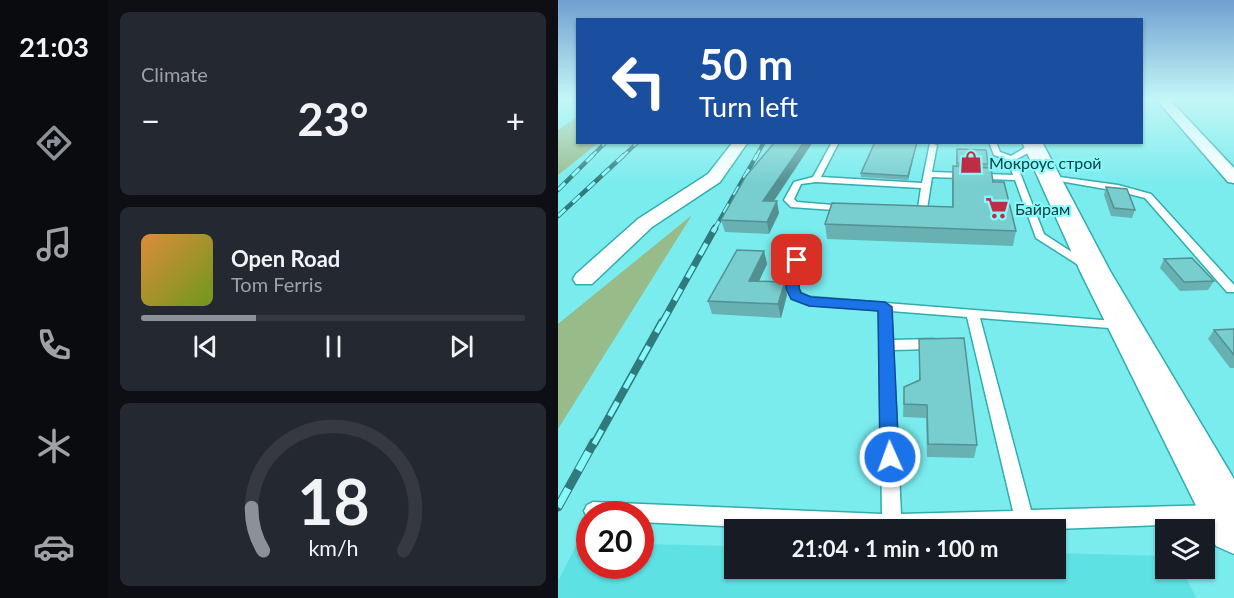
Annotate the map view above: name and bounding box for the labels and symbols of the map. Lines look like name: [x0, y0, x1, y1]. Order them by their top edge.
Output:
shop icon: Мокроус строй: [958, 149, 984, 175]
place label: Мокроус строй: [989, 153, 1101, 172]
supermarket icon: Байрам: [984, 195, 1010, 221]
place label: Байрам: [1015, 199, 1070, 218]
pin: [771, 234, 822, 285]
position arrow: [858, 425, 922, 489]
speed limit sign: 20: [576, 501, 654, 579]

